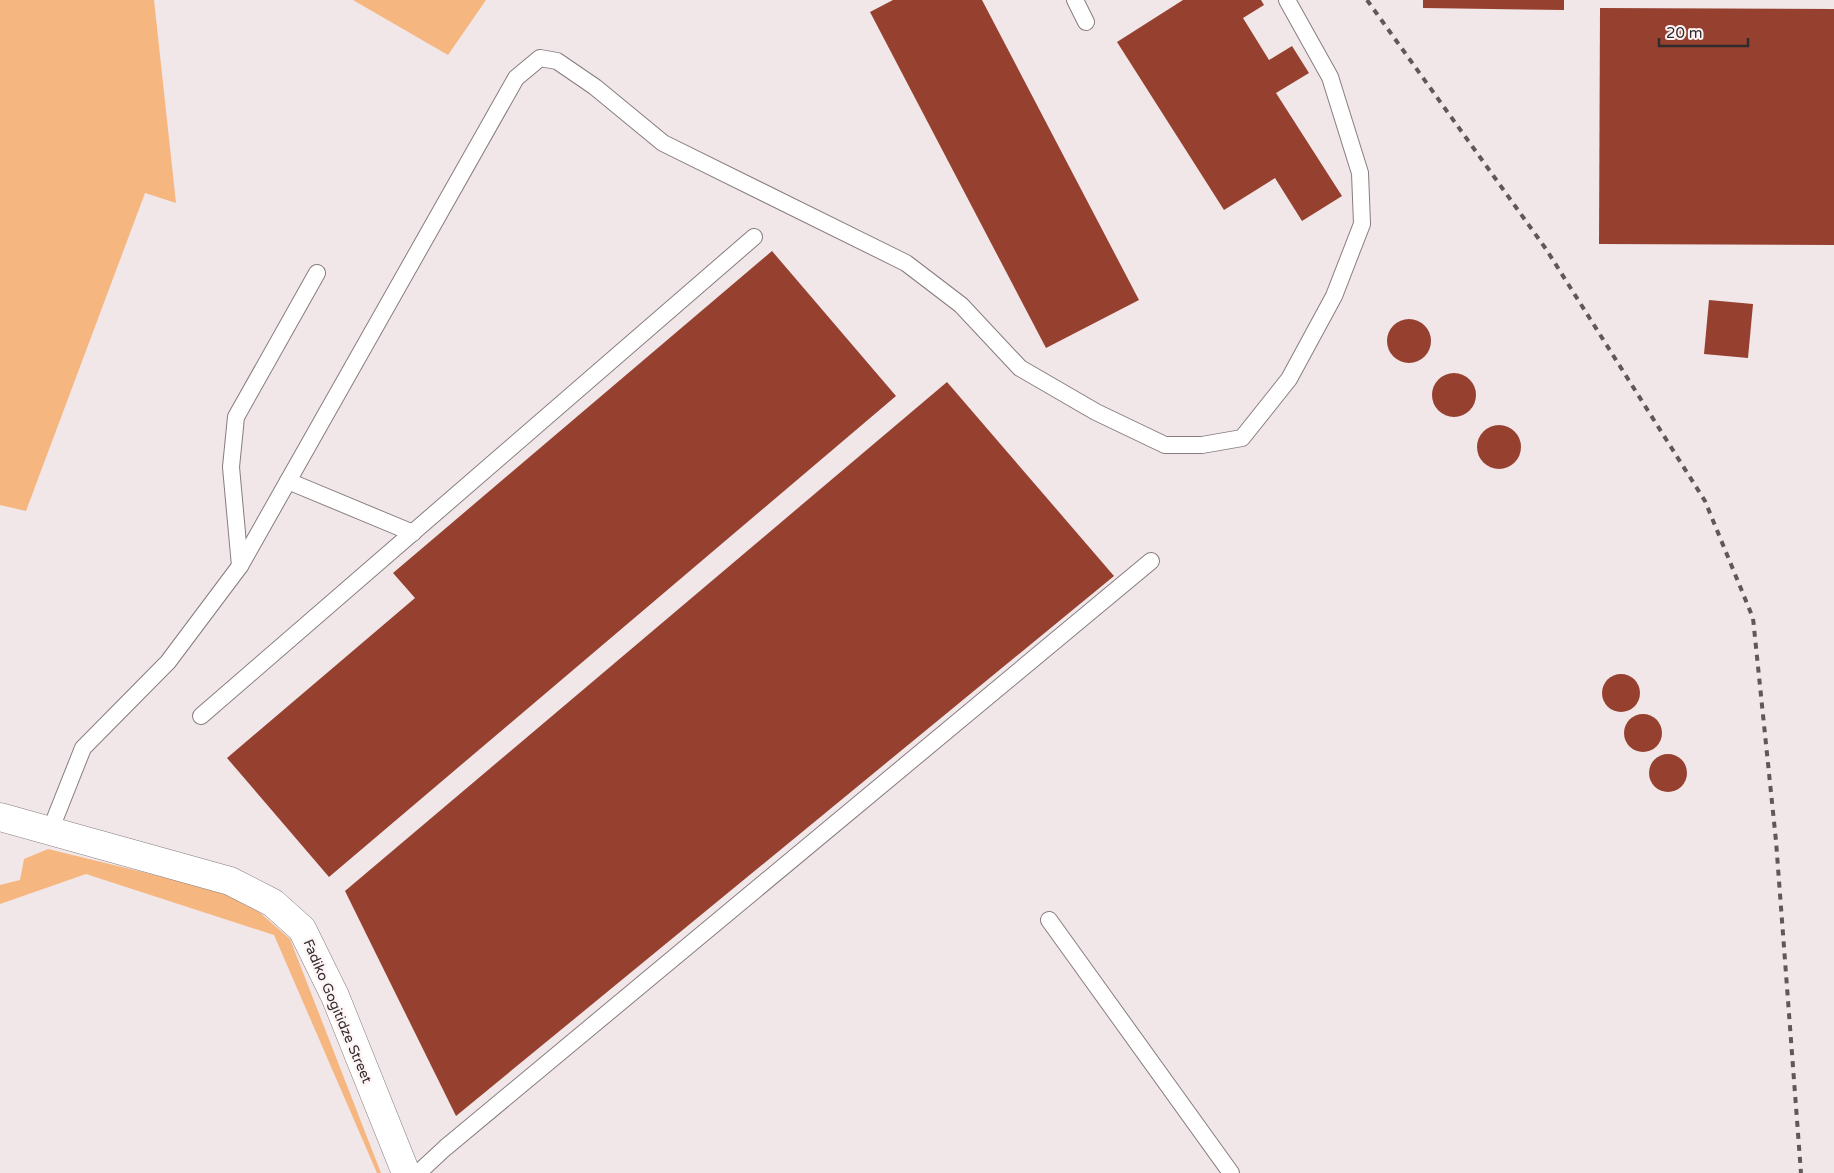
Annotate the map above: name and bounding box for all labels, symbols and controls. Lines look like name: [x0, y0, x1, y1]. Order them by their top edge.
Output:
scale bar: [1659, 15, 1748, 47]
text: 20 m: [1666, 24, 1703, 42]
street label: Fadiko Gogitidze Street: [299, 937, 376, 1086]

